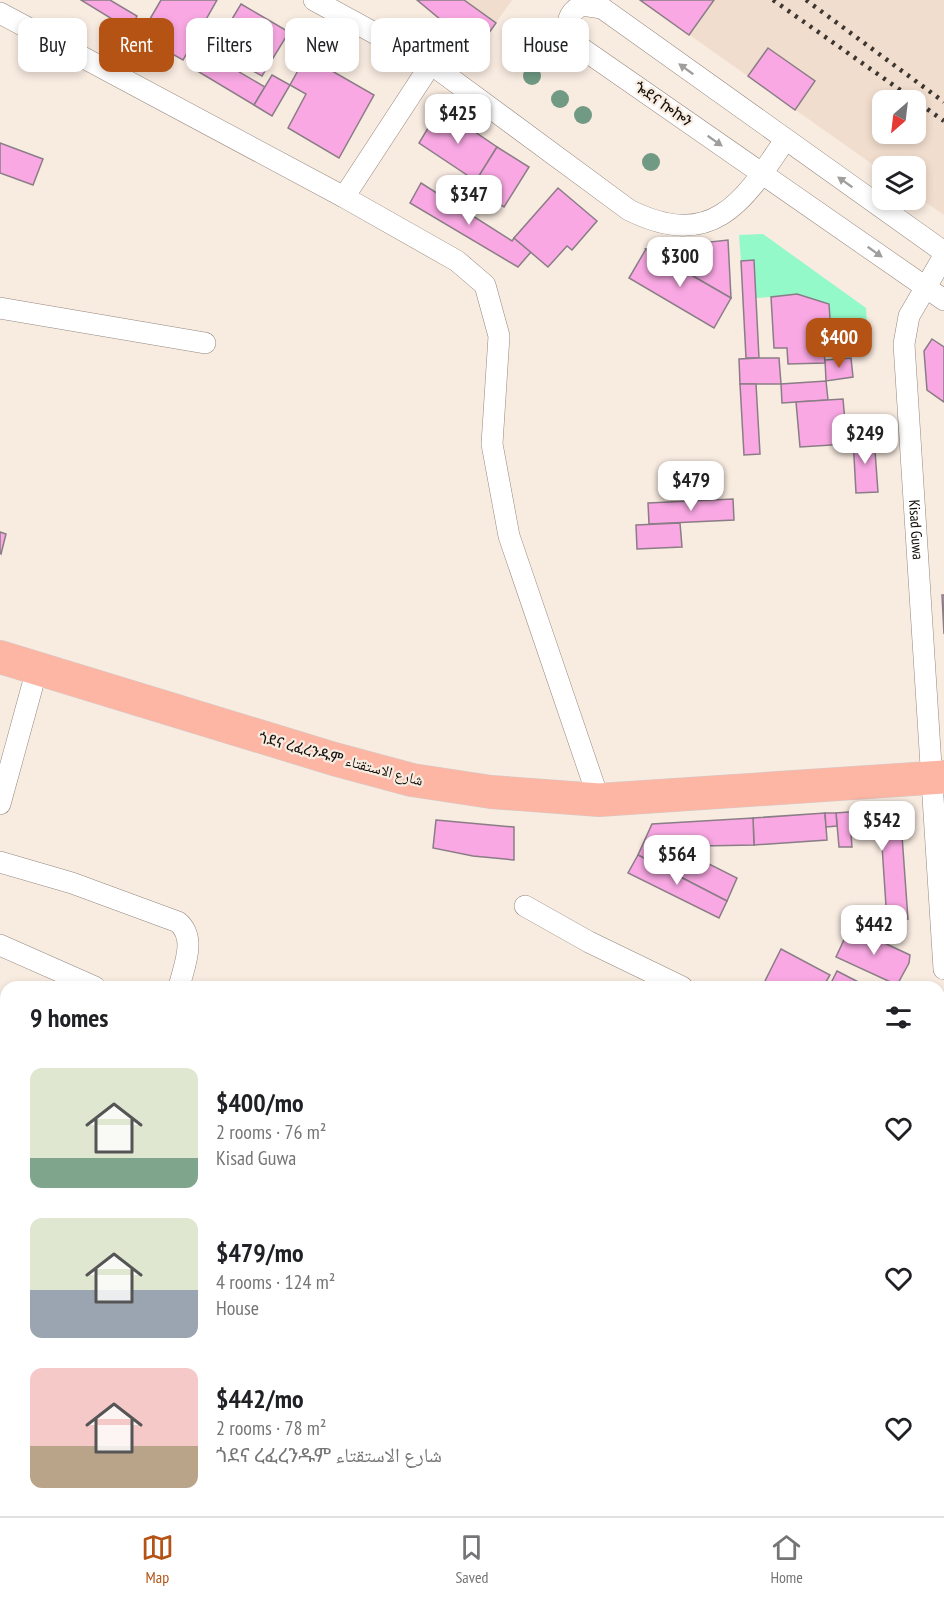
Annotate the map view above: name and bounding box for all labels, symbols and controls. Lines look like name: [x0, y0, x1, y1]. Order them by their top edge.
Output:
chip: Buy: [18, 18, 87, 72]
chip: Rent: [99, 18, 174, 72]
chip: Filters: [186, 18, 273, 72]
chip: New: [285, 18, 359, 72]
chip: Apartment: [371, 18, 490, 72]
chip: House: [502, 18, 589, 72]
one-way arrow: [679, 63, 695, 75]
street label: ጐደና ኰኰን: [630, 77, 696, 131]
north arrow: [872, 90, 926, 144]
map controls: [872, 90, 926, 210]
pin: $425: [422, 94, 494, 145]
text: $425: [439, 100, 477, 126]
one-way arrow: [707, 135, 723, 147]
button: layers: [872, 156, 926, 210]
pin: $347: [433, 175, 505, 226]
one-way arrow: [837, 176, 853, 188]
text: $347: [450, 181, 488, 207]
pin: $300: [644, 237, 716, 288]
text: $300: [661, 243, 699, 269]
one-way arrow: [867, 246, 883, 258]
pin: $400: [803, 318, 875, 369]
text: $400: [820, 324, 858, 350]
pin: $249: [829, 414, 901, 465]
text: $249: [846, 420, 884, 446]
pin: $479: [655, 461, 727, 512]
text: $479: [672, 467, 710, 493]
street label: Kisad Guwa: [905, 499, 928, 560]
street label: ጎደና ረፈረንዱም شارع الاستقتاء: [257, 727, 426, 791]
pin: $542: [846, 801, 918, 852]
text: $542: [863, 807, 901, 833]
pin: $564: [641, 835, 713, 886]
text: $564: [658, 841, 696, 867]
pin: $442: [838, 905, 910, 956]
text: $442: [855, 911, 893, 937]
text: 9 homes: [30, 1001, 108, 1034]
icon: filters: [882, 1001, 915, 1034]
text: $400/mo: [216, 1086, 304, 1119]
icon: home: [78, 1092, 150, 1164]
icon: heart: [882, 1112, 915, 1145]
text: 2 rooms · 76 m²: [216, 1119, 326, 1145]
text: Kisad Guwa: [216, 1145, 296, 1171]
text: $479/mo: [216, 1236, 304, 1269]
icon: home: [78, 1242, 150, 1314]
icon: heart: [882, 1262, 915, 1295]
text: 4 rooms · 124 m²: [216, 1269, 335, 1295]
text: House: [216, 1295, 259, 1321]
text: $442/mo: [216, 1382, 304, 1415]
icon: home: [78, 1392, 150, 1464]
icon: heart: [882, 1412, 915, 1445]
text: 2 rooms · 78 m²: [216, 1415, 326, 1441]
text: ጎደና ረፈረንዱም شارع الاستقتاء: [216, 1442, 442, 1468]
tab: Map: [141, 1531, 174, 1587]
tab: Saved: [455, 1531, 488, 1587]
tab: Home: [770, 1531, 803, 1587]

